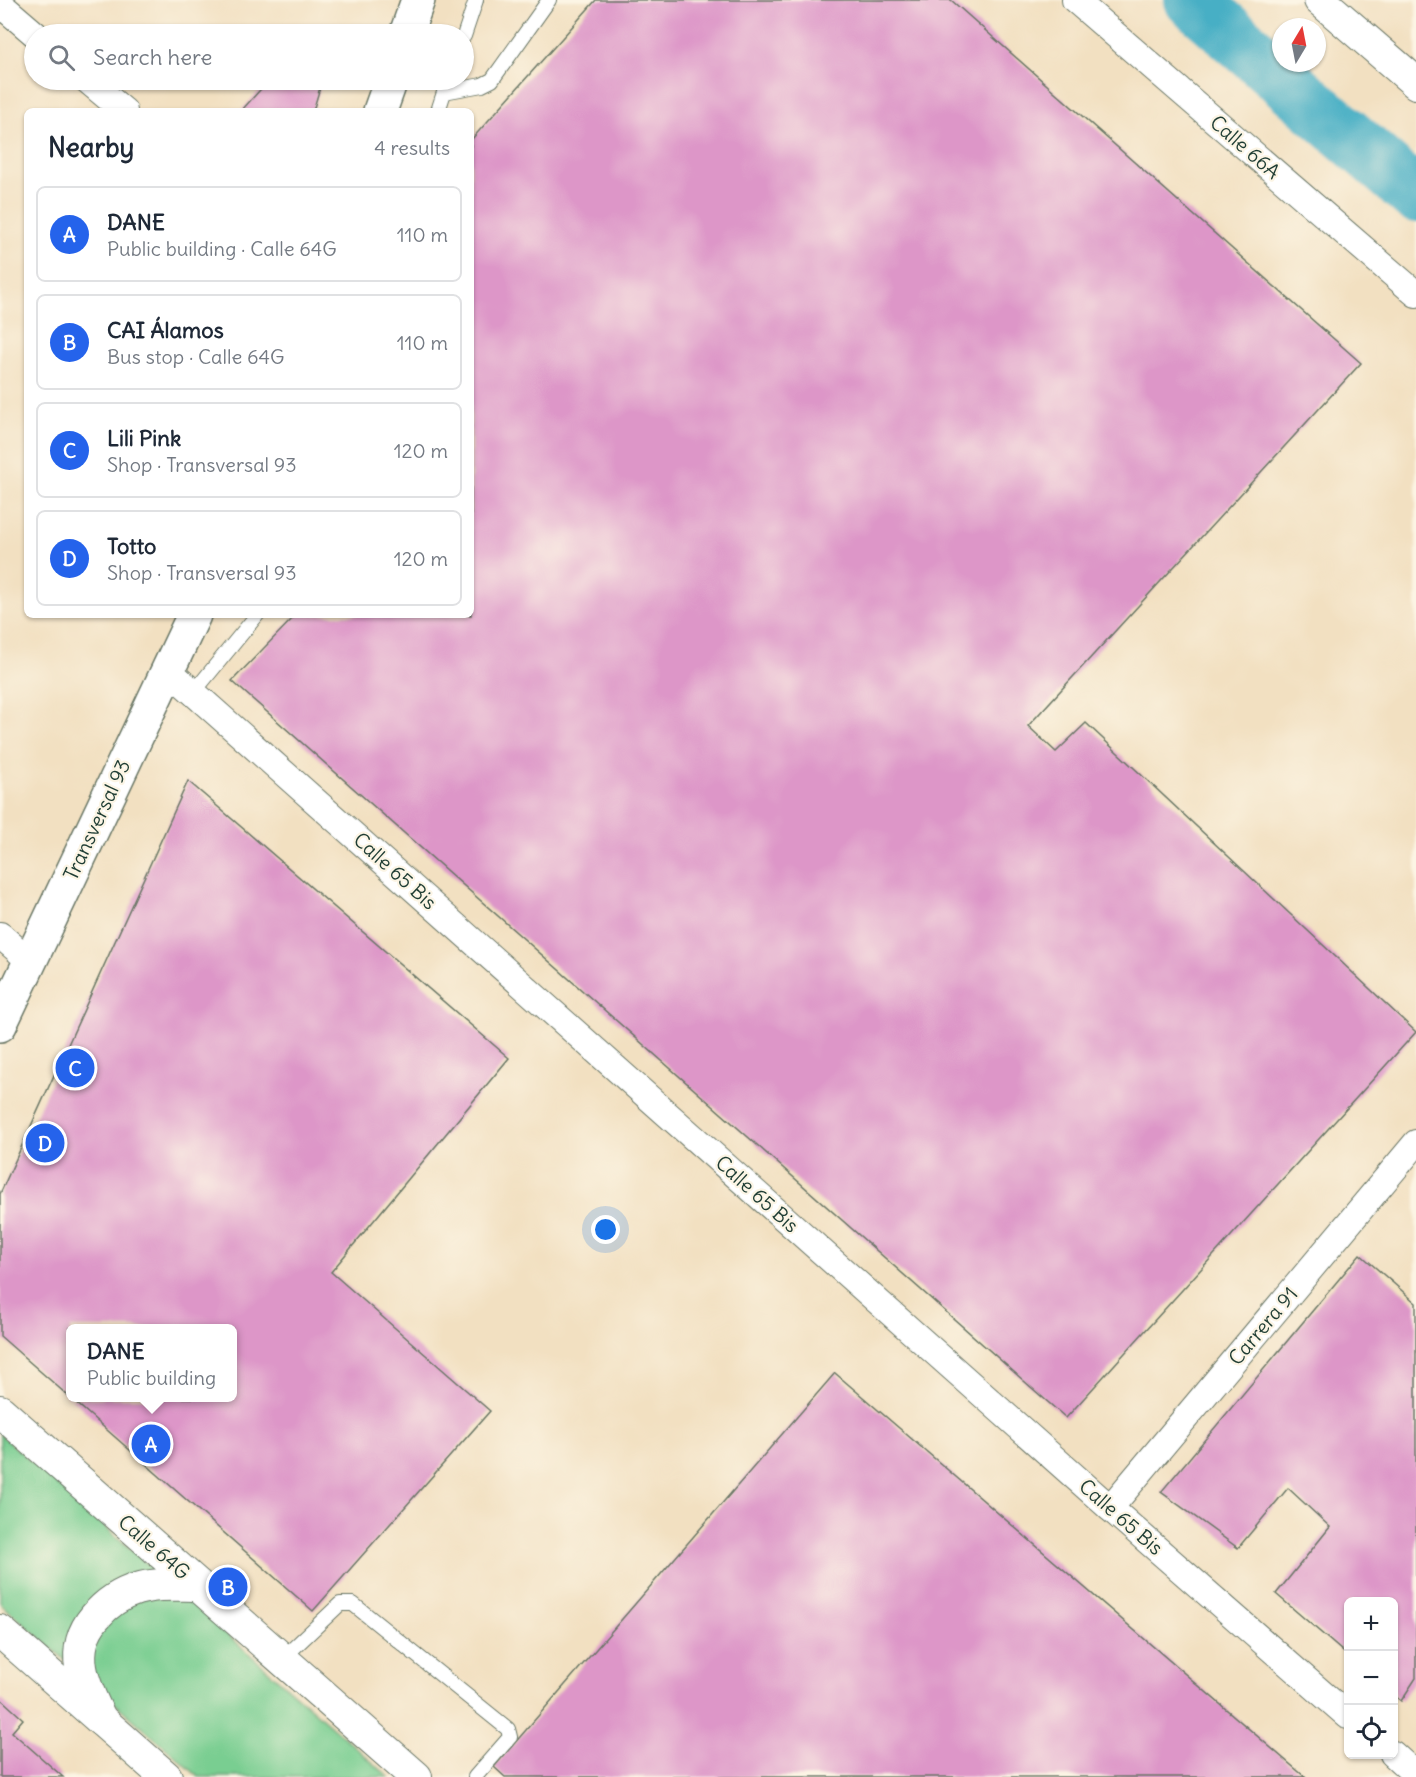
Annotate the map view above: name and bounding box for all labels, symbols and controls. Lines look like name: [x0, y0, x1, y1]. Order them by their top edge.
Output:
north arrow: [1272, 18, 1326, 72]
search box: [24, 24, 474, 90]
icon: search: [45, 41, 78, 74]
text: Search here: [93, 43, 212, 71]
street label: Calle 66A: [1205, 109, 1286, 184]
text: Nearby: [48, 131, 134, 164]
text: 4 results: [374, 135, 450, 160]
text: DANE: [107, 208, 165, 236]
text: A: [63, 222, 76, 247]
text: 110 m: [397, 222, 448, 247]
text: Public building · Calle 64G: [107, 236, 337, 261]
text: CAI Álamos: [107, 316, 224, 344]
text: B: [63, 330, 76, 355]
text: 110 m: [397, 330, 448, 355]
text: Bus stop · Calle 64G: [107, 344, 285, 369]
text: Lili Pink: [107, 424, 181, 452]
text: C: [63, 438, 76, 463]
text: 120 m: [394, 438, 448, 463]
text: Shop · Transversal 93: [107, 452, 297, 477]
text: Totto: [107, 532, 156, 560]
text: D: [62, 546, 77, 571]
text: 120 m: [394, 546, 448, 571]
text: Shop · Transversal 93: [107, 560, 297, 585]
street label: Transversal 93: [58, 755, 135, 884]
street label: Calle 65 Bis: [349, 827, 442, 915]
pin: C: [56, 1046, 94, 1090]
pin: D: [26, 1120, 64, 1166]
street label: Calle 65 Bis: [711, 1150, 804, 1238]
your location: [591, 1215, 620, 1244]
street label: Carrera 91: [1223, 1281, 1303, 1370]
popup: [66, 1324, 237, 1402]
text: DANE: [87, 1337, 145, 1365]
text: Public building: [87, 1365, 216, 1390]
pin: A: [132, 1422, 170, 1466]
street label: Calle 65 Bis: [1074, 1473, 1169, 1560]
street label: Calle 64G: [113, 1509, 195, 1584]
pin: B: [208, 1564, 248, 1610]
map controls: [1344, 1597, 1398, 1759]
button: +: [1344, 1597, 1398, 1651]
button: −: [1344, 1651, 1398, 1705]
button: locate: [1344, 1705, 1398, 1759]

